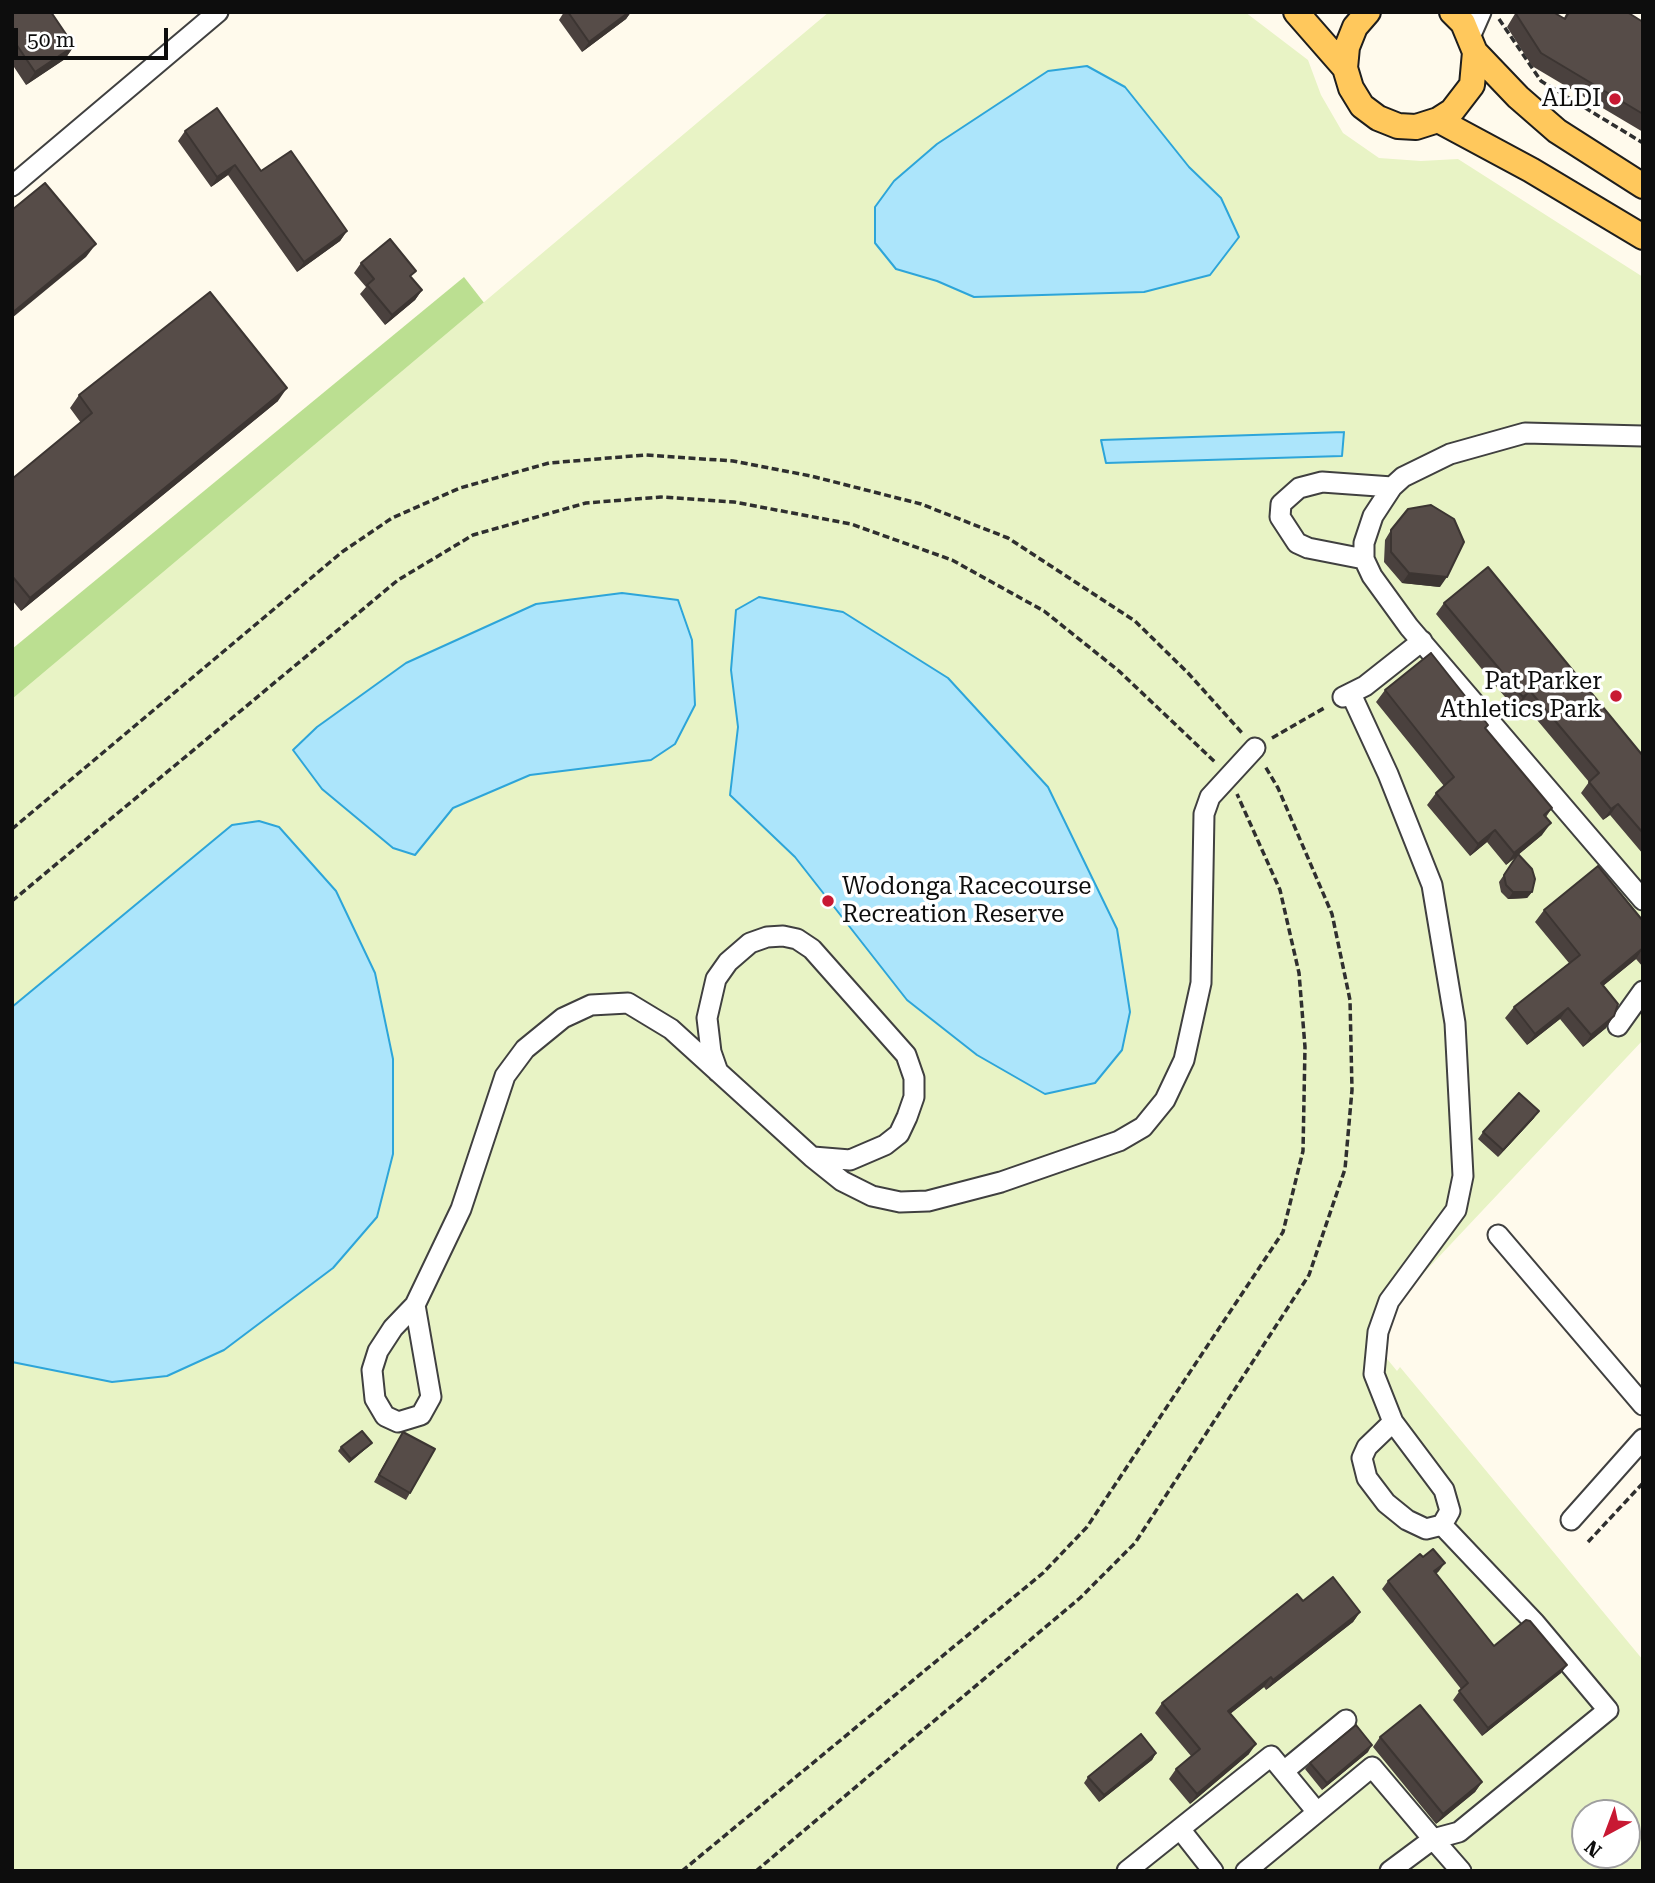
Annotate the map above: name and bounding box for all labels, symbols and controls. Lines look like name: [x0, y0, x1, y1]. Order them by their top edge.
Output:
scale bar: [18, 14, 172, 58]
text: 50 m: [27, 28, 75, 52]
place label: ALDI: [1542, 85, 1601, 113]
marker: ALDI: [1607, 91, 1623, 107]
place label: Pat Parker Athletics Park: [1440, 668, 1602, 724]
marker: Pat Parker Athletics Park: [1608, 688, 1624, 704]
place label: Wodonga Racecourse Recreation Reserve: [842, 873, 1091, 929]
marker: Wodonga Racecourse Recreation Reserve: [820, 893, 836, 909]
north arrow: [1571, 1799, 1641, 1869]
text: N: [1580, 1835, 1606, 1862]

